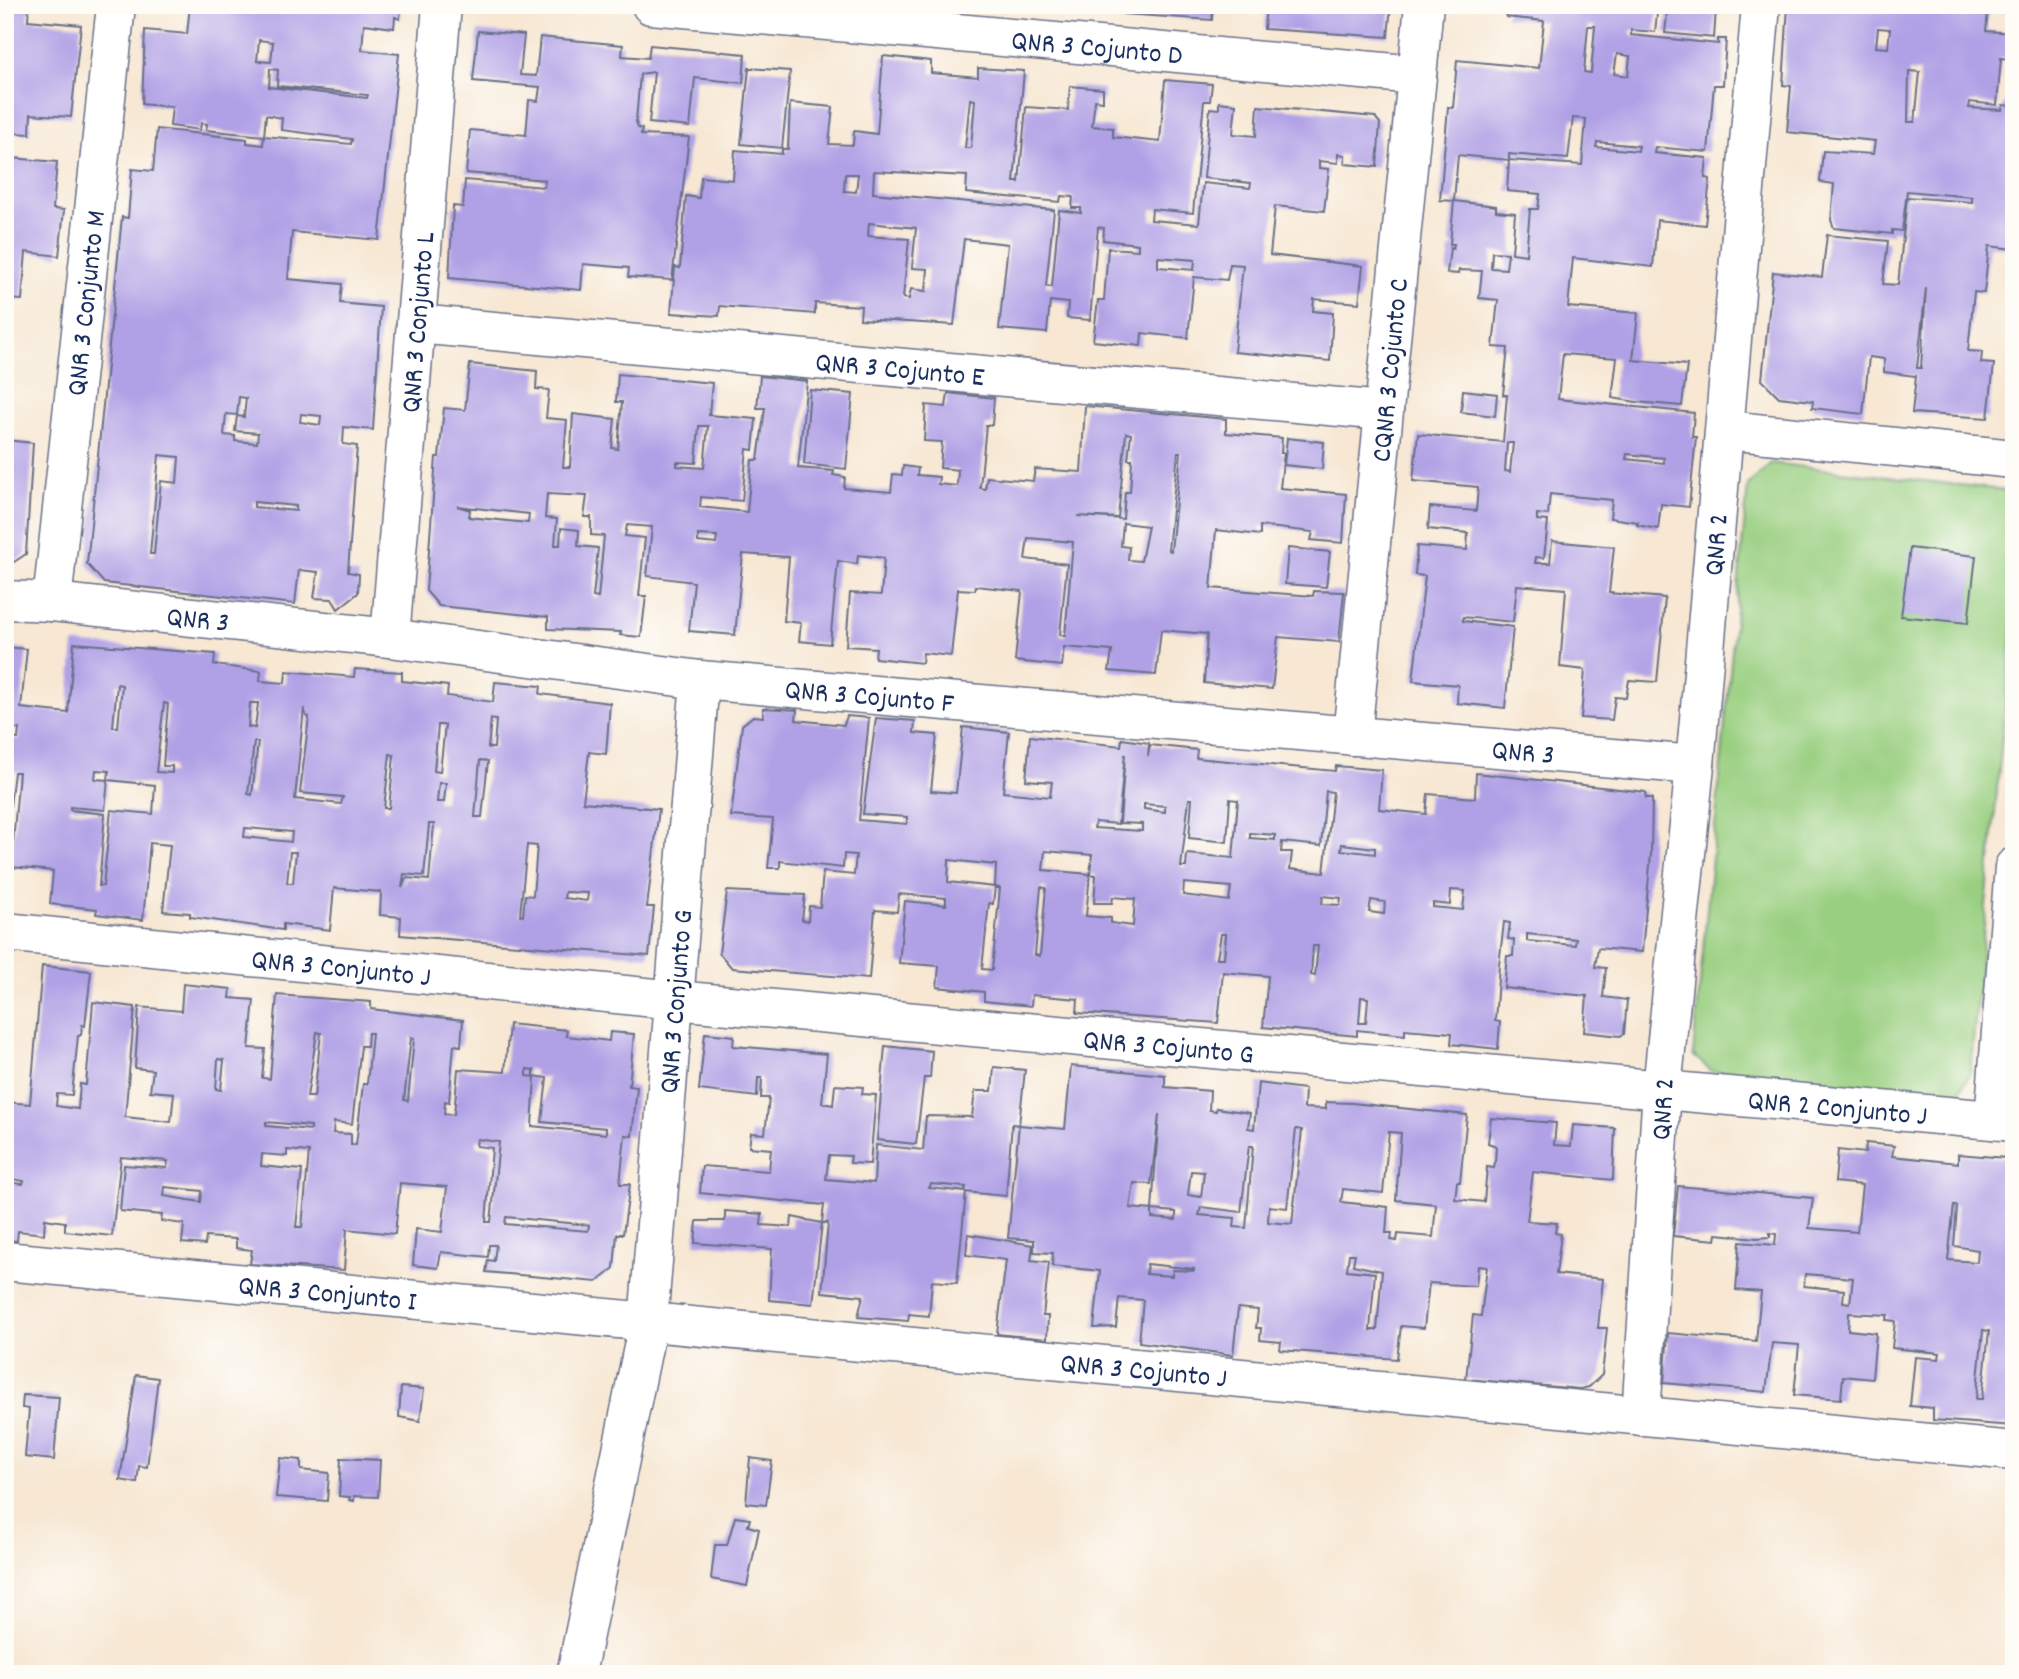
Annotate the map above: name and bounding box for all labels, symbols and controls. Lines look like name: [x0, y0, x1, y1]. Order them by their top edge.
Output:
street label: QNR 3 Cojunto D: [1009, 23, 1184, 78]
street label: QNR 3 Conjunto M: [59, 208, 119, 398]
street label: QNR 3 Conjunto L: [394, 230, 448, 415]
street label: CQNR 3 Cojunto C: [1364, 276, 1422, 464]
street label: QNR 3 Cojunto E: [813, 345, 986, 400]
street label: QNR 2: [1697, 512, 1742, 577]
street label: QNR 3: [164, 599, 231, 646]
street label: QNR 3 Cojunto F: [783, 672, 956, 727]
street label: QNR 3: [1490, 733, 1556, 778]
street label: QNR 3 Conjunto G: [652, 908, 706, 1095]
street label: QNR 3 Conjunto J: [249, 942, 432, 1000]
street label: QNR 3 Cojunto G: [1081, 1022, 1255, 1078]
street label: QNR 2: [1644, 1076, 1688, 1141]
street label: QNR 2 Conjunto J: [1746, 1083, 1929, 1139]
street label: QNR 3 Conjunto I: [236, 1268, 418, 1325]
street label: QNR 3 Cojunto J: [1058, 1346, 1229, 1401]

